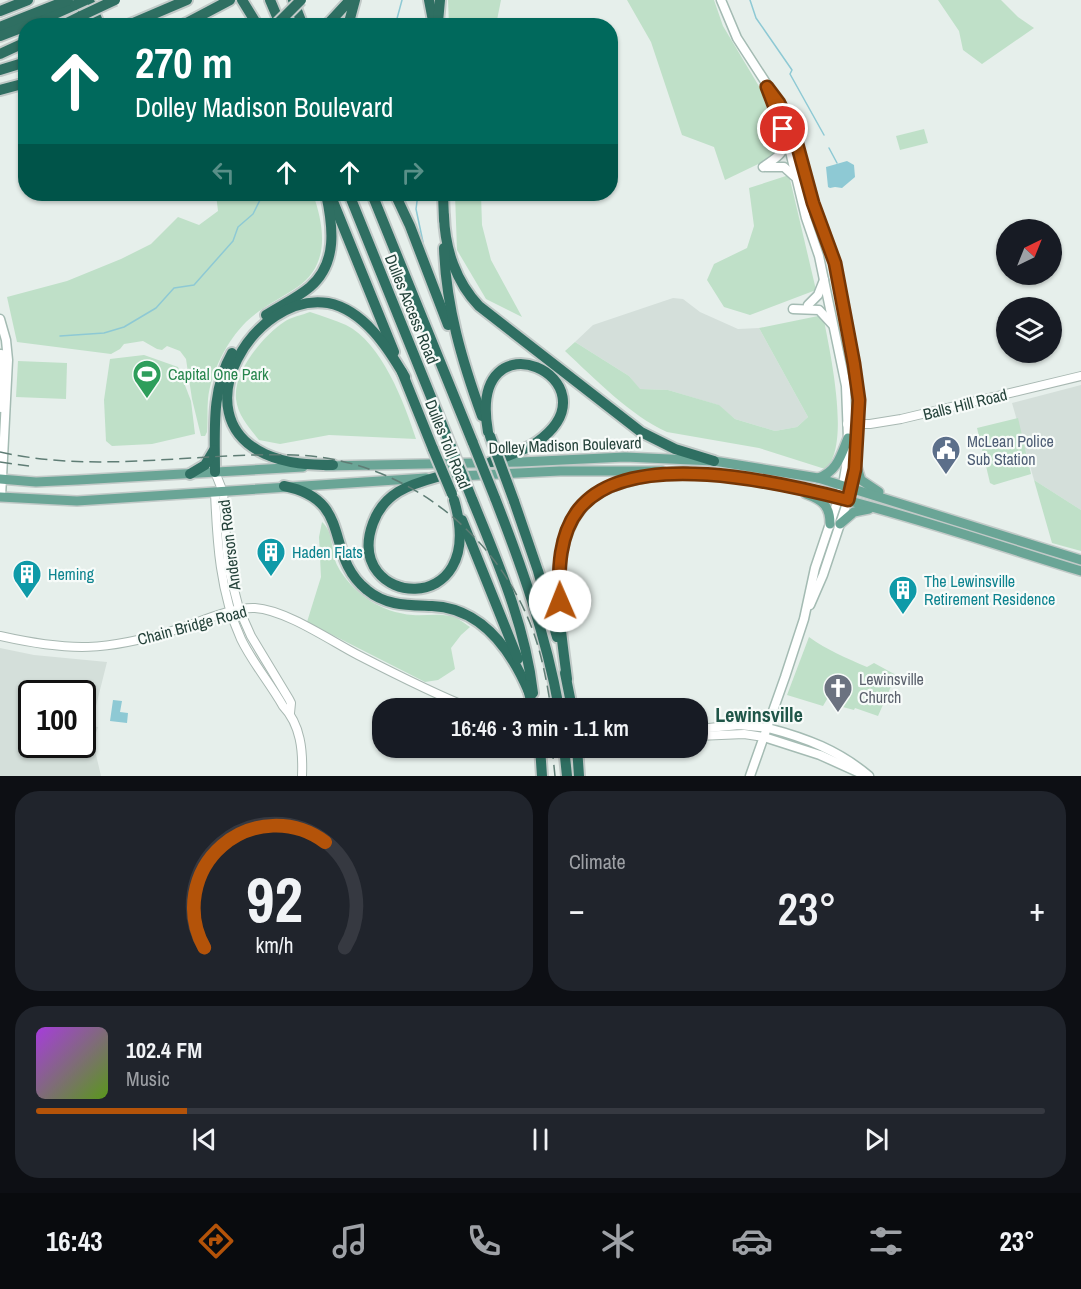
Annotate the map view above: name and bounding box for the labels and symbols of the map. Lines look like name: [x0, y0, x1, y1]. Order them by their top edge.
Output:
pin: [757, 103, 808, 154]
north arrow: [996, 219, 1062, 285]
street label: Dulles Access Road: [380, 251, 444, 367]
sports icon: Capital One Park: [131, 358, 163, 400]
place label: Capital One Park: [168, 363, 269, 385]
street label: Balls Hill Road: [921, 383, 1009, 425]
street label: Dulles Toll Road: [420, 396, 476, 492]
place label: McLean Police Sub Station: [967, 430, 1054, 470]
street label: Dolley Madison Boulevard: [488, 431, 642, 459]
public building icon: McLean Police Sub Station: [930, 434, 962, 476]
street label: Anderson Road: [213, 498, 246, 593]
building icon: Haden Flats: [255, 536, 287, 578]
place label: Haden Flats: [292, 541, 363, 563]
building icon: Heming: [11, 558, 43, 600]
place label: Heming: [48, 563, 95, 585]
position arrow: [528, 569, 592, 633]
place label: The Lewinsville Retirement Residence: [924, 570, 1055, 610]
building icon: The Lewinsville Retirement Residence: [887, 574, 919, 616]
street label: Chain Bridge Road: [135, 600, 249, 650]
place label: Lewinsville Church: [859, 668, 924, 708]
church icon: Lewinsville Church: [822, 672, 854, 714]
speed limit sign: 100: [18, 680, 96, 758]
district label: Lewinsville: [715, 701, 803, 728]

